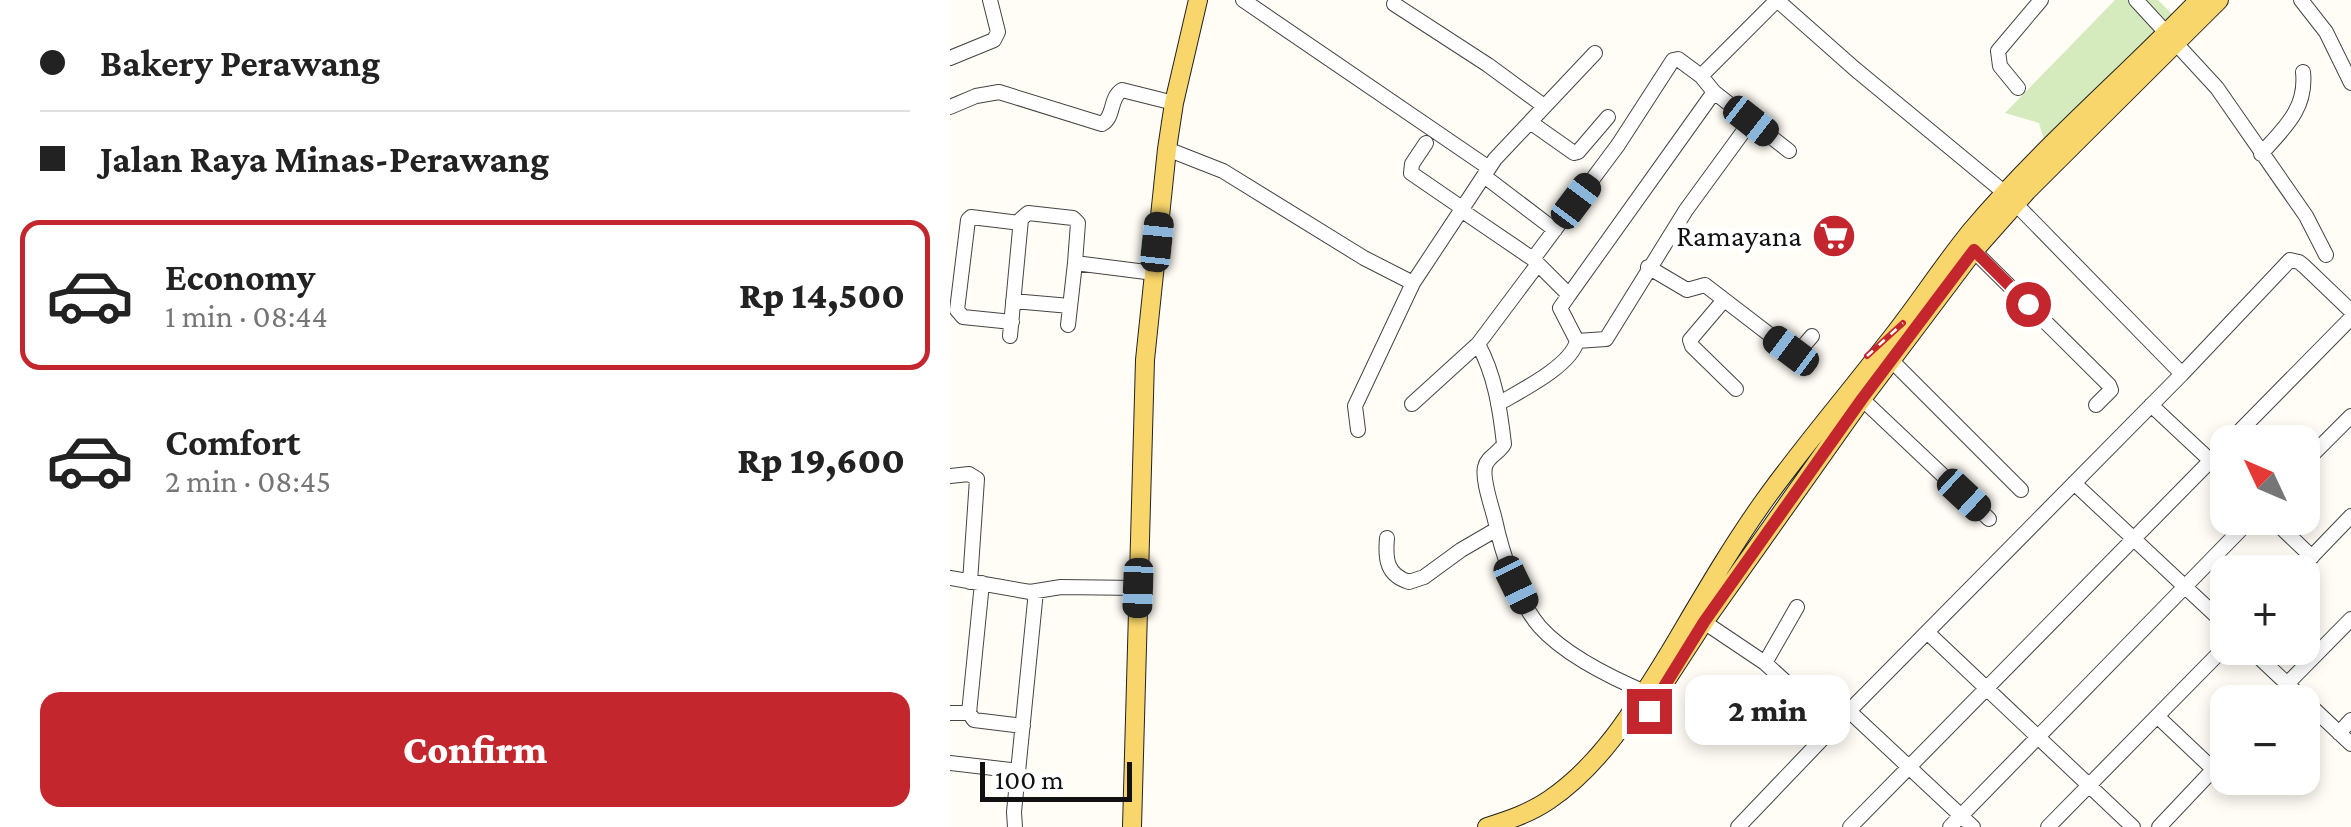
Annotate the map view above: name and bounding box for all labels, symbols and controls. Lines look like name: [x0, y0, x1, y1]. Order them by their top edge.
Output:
text: Bakery Perawang: [100, 42, 380, 84]
car: [1718, 91, 1784, 151]
text: Jalan Raya Minas-Perawang: [100, 138, 549, 180]
car: [1546, 168, 1606, 234]
car: [1139, 211, 1175, 273]
supermarket icon: Ramayana: [1811, 213, 1857, 259]
place label: Ramayana: [1676, 219, 1802, 253]
icon: car: [45, 250, 135, 340]
text: Economy: [165, 256, 315, 298]
text: Rp 14,500: [739, 274, 905, 316]
route start: [2006, 282, 2051, 327]
text: 1 min · 08:44: [165, 298, 328, 334]
car: [1758, 321, 1824, 381]
icon: car: [45, 415, 135, 505]
text: Comfort: [165, 421, 301, 463]
north arrow: [2210, 425, 2320, 535]
map controls: [2210, 425, 2320, 795]
text: Rp 19,600: [737, 439, 905, 481]
text: 2 min · 08:45: [165, 463, 331, 499]
car: [1932, 464, 1996, 526]
car: [1489, 551, 1543, 619]
button: +: [2210, 555, 2320, 665]
car: [1122, 557, 1154, 619]
callout: 2 min: [1684, 676, 1849, 746]
button: −: [2210, 685, 2320, 795]
route end: [1627, 689, 1672, 734]
button: Confirm: [40, 692, 910, 807]
text: 2 min: [1728, 692, 1807, 728]
scale bar: [980, 757, 1132, 802]
text: 100 m: [995, 764, 1064, 795]

